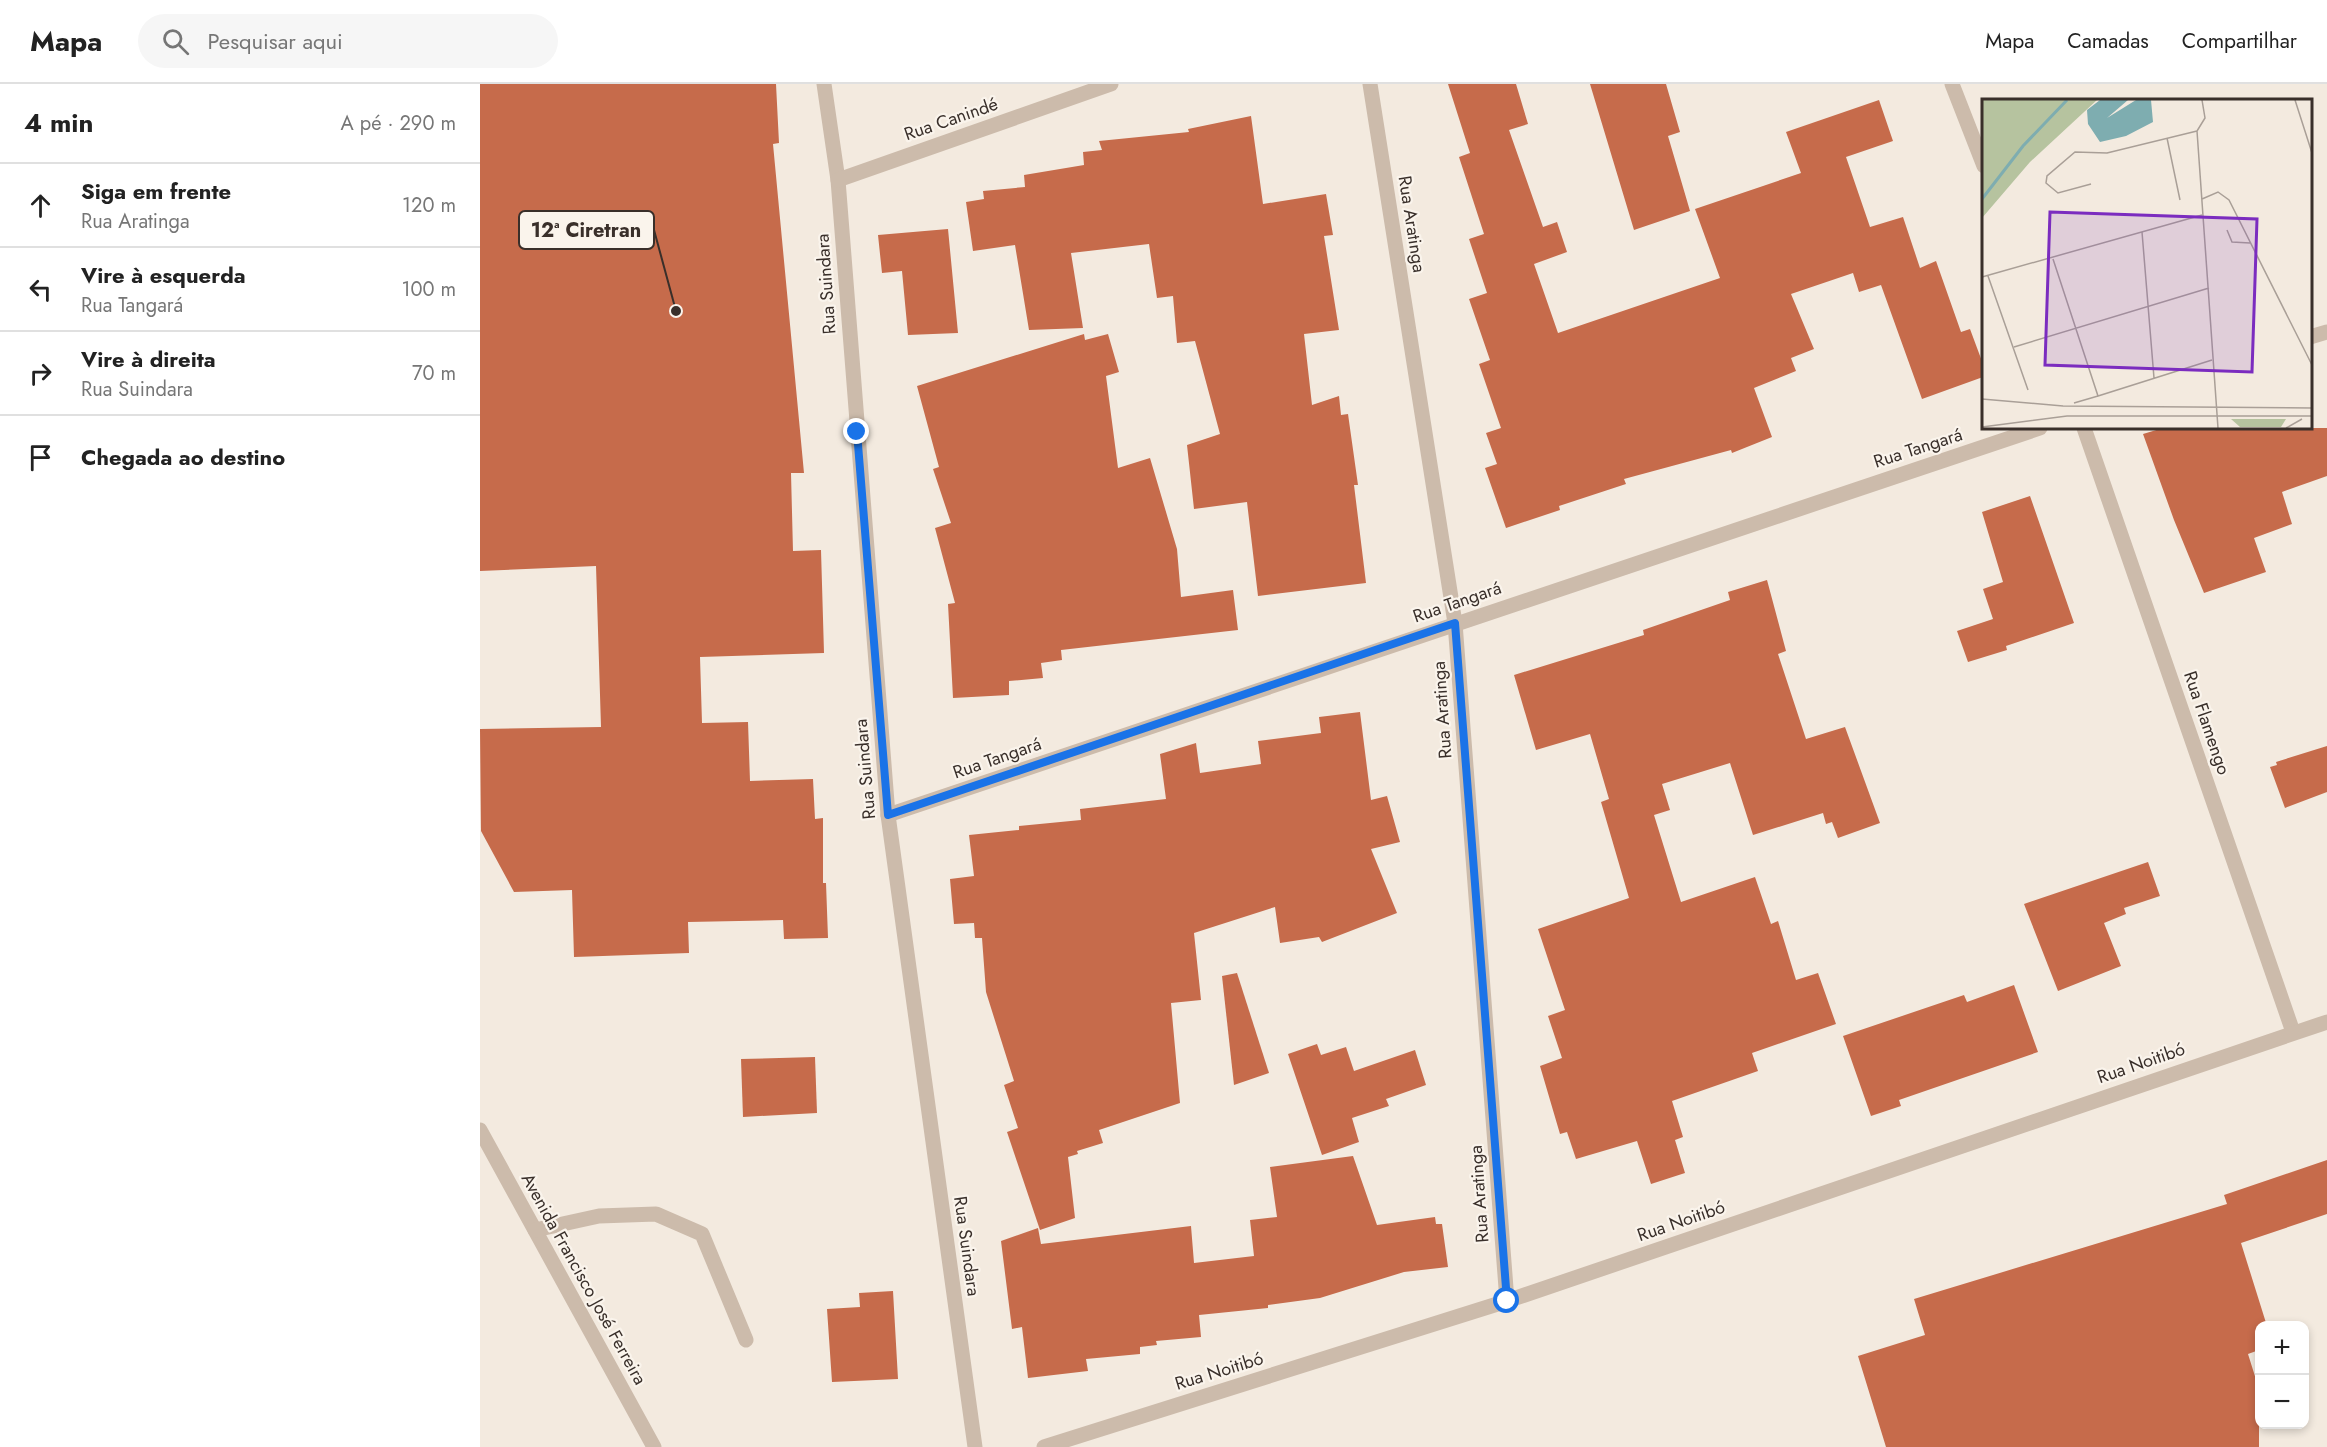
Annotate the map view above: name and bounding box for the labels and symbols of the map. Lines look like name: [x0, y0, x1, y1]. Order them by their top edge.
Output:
street label: Rua Canindé: [901, 91, 1001, 147]
inset map: [1982, 99, 2312, 429]
street label: Rua Aratinga: [1392, 174, 1432, 274]
callout: 12ª Ciretran: [519, 211, 654, 249]
text: 12ª Ciretran: [531, 216, 641, 245]
street label: Rua Suindara: [810, 233, 842, 335]
route end: [843, 418, 869, 444]
street label: Rua Tangará: [1870, 421, 1966, 475]
street label: Rua Tangará: [1409, 575, 1505, 629]
street label: Rua Aratinga: [1426, 660, 1458, 760]
street label: Rua Flamengo: [2177, 668, 2237, 779]
street label: Rua Suindara: [848, 718, 882, 820]
street label: Rua Tangará: [949, 731, 1045, 785]
street label: Rua Noitibó: [2094, 1036, 2188, 1090]
street label: Rua Aratinga: [1463, 1144, 1495, 1244]
street label: Avenida Francisco José Ferreira: [515, 1168, 653, 1390]
street label: Rua Suindara: [947, 1194, 987, 1298]
street label: Rua Noitibó: [1634, 1194, 1728, 1248]
route start: [1493, 1287, 1519, 1313]
street label: Rua Noitibó: [1172, 1345, 1267, 1397]

